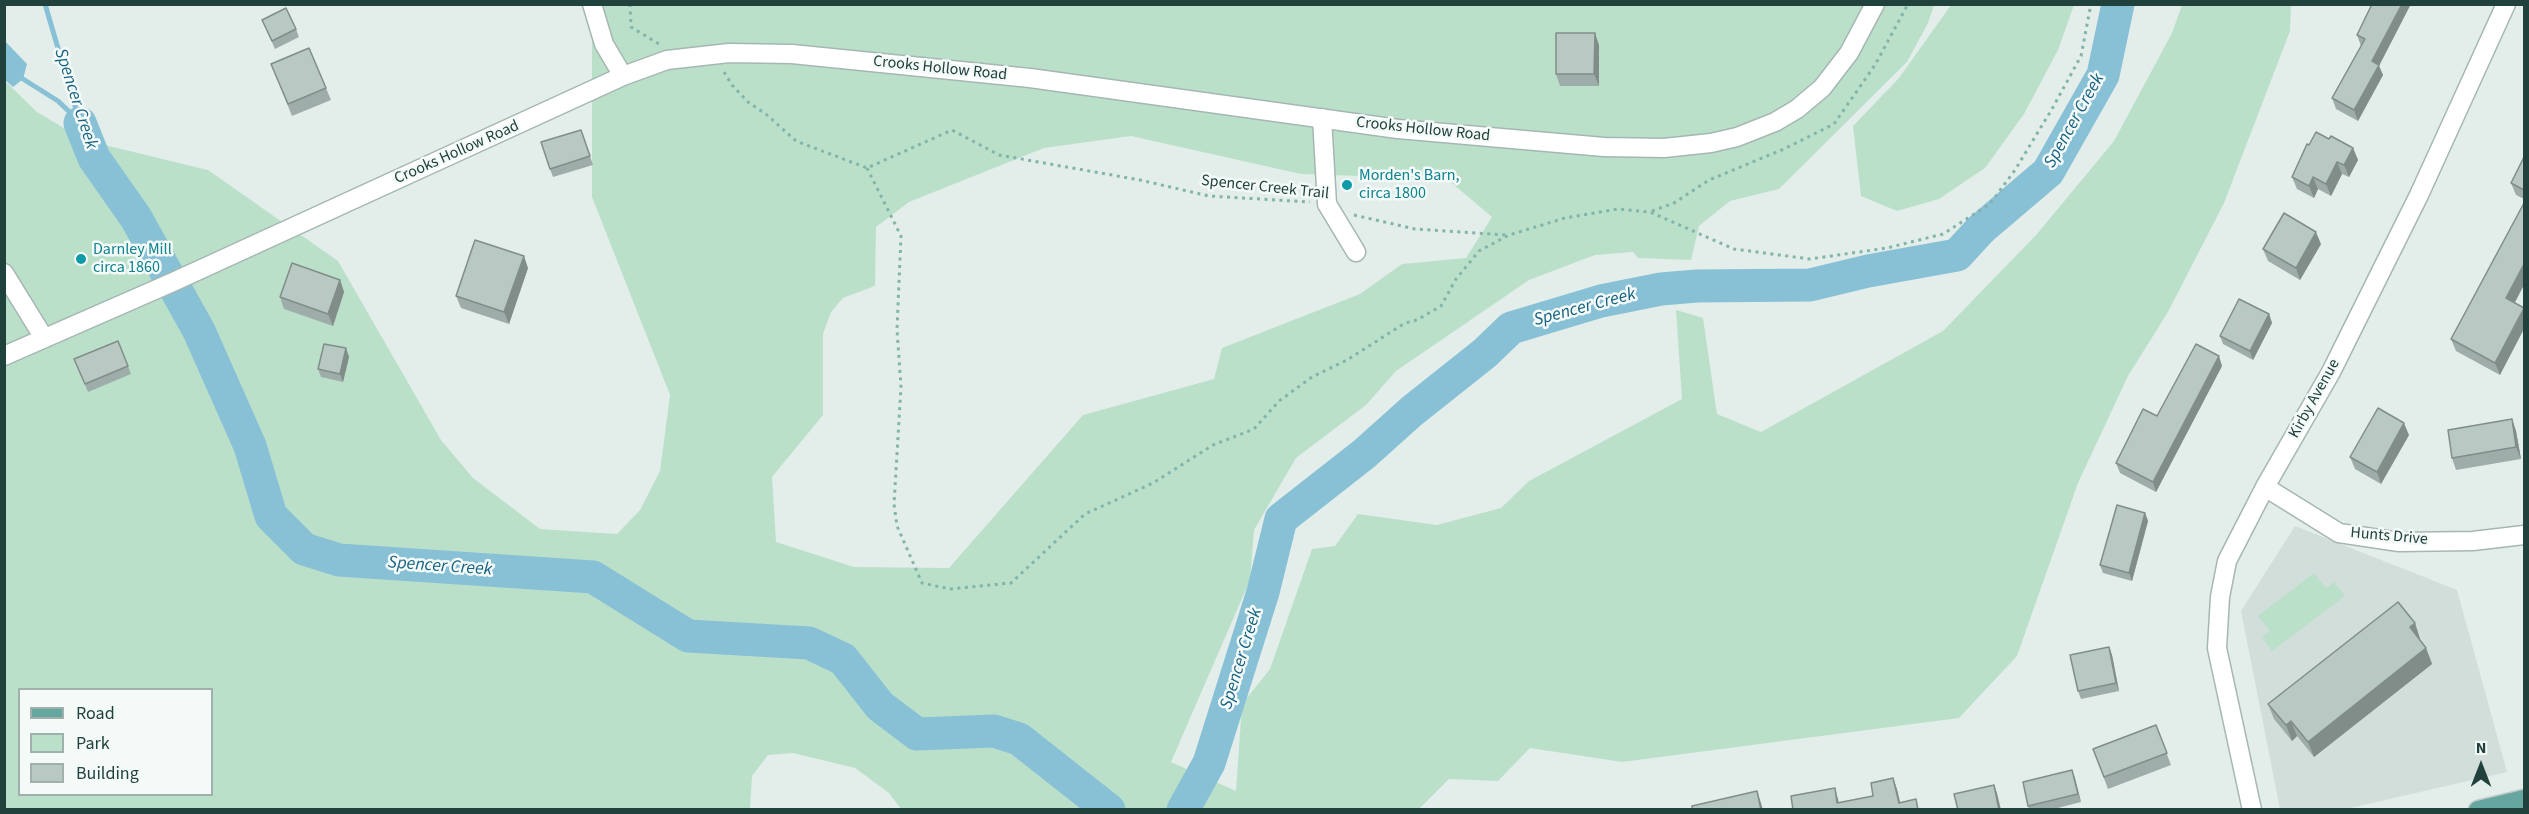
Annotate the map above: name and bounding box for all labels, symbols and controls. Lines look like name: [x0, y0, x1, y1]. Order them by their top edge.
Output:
water label: Spencer Creek: [49, 46, 101, 152]
street label: Crooks Hollow Road: [872, 52, 1008, 86]
water label: Spencer Creek: [2040, 70, 2110, 172]
street label: Crooks Hollow Road: [1355, 113, 1491, 147]
street label: Crooks Hollow Road: [392, 117, 522, 189]
place label: Morden's Barn, circa 1800: [1359, 166, 1460, 204]
street label: Spencer Creek Trail: [1200, 172, 1330, 204]
marker: Morden's Barn, circa 1800: [1340, 178, 1354, 192]
place label: Darnley Mill circa 1860: [93, 240, 172, 278]
marker: Darnley Mill circa 1860: [74, 252, 88, 266]
water label: Spencer Creek: [1532, 284, 1638, 332]
street label: Kirby Avenue: [2285, 356, 2345, 442]
street label: Hunts Drive: [2349, 524, 2429, 550]
water label: Spencer Creek: [387, 553, 493, 581]
water label: Spencer Creek: [1216, 606, 1268, 712]
legend: [18, 688, 213, 796]
text: Road: [76, 701, 115, 726]
text: Park: [76, 731, 110, 756]
north arrow: [2451, 736, 2511, 796]
text: N: [2476, 737, 2486, 759]
text: Building: [76, 761, 139, 786]

